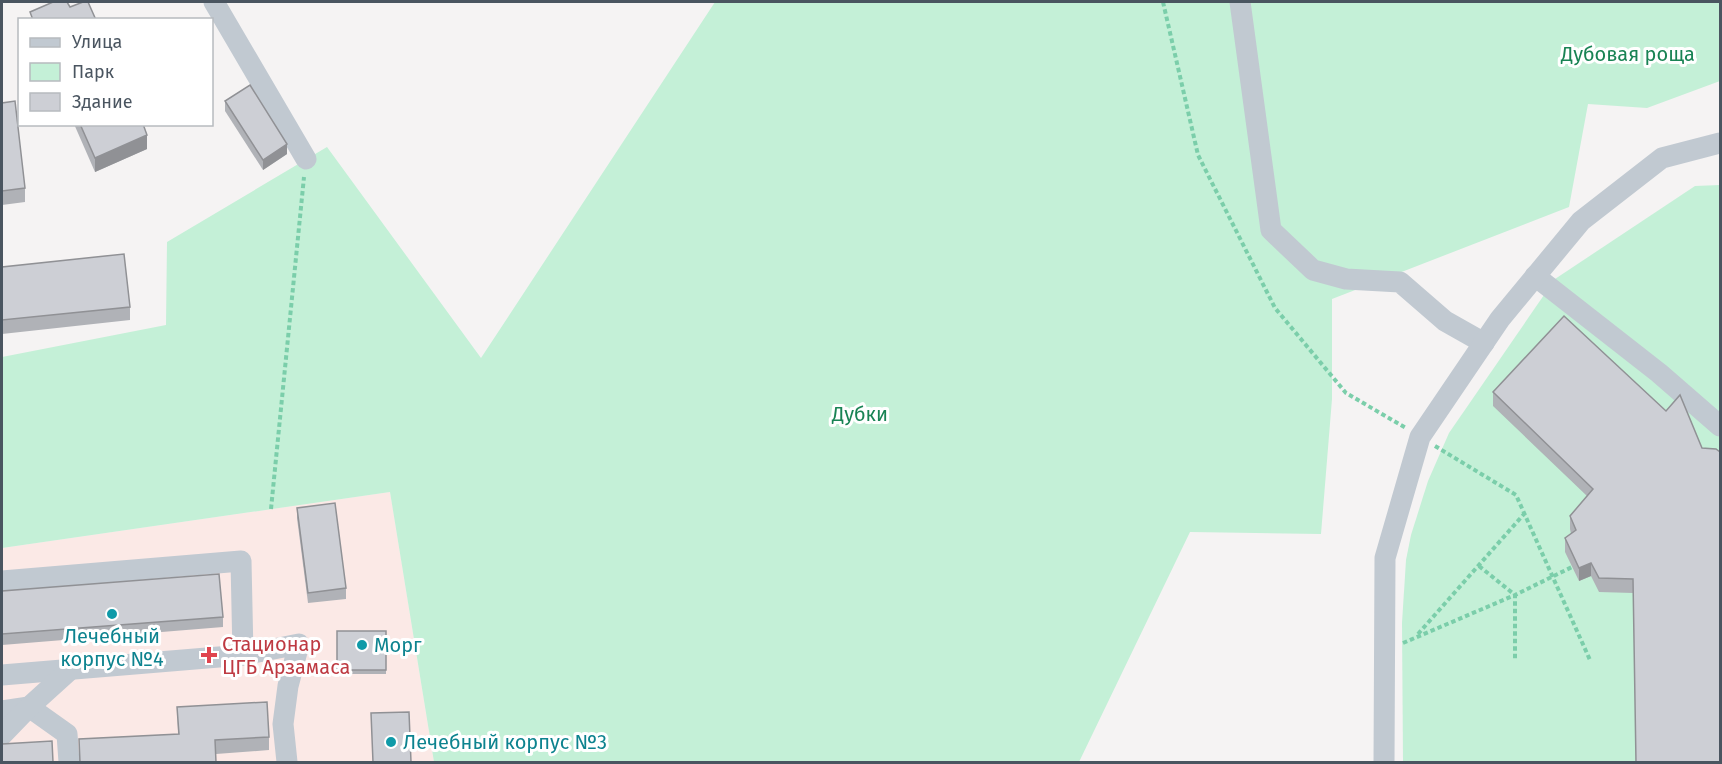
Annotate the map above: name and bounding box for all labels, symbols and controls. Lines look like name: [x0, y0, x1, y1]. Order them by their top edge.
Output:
legend: [18, 18, 213, 126]
text: Улица: [72, 31, 122, 53]
park label: Дубовая роща: [1560, 42, 1695, 66]
text: Парк: [72, 61, 115, 83]
text: Здание: [72, 91, 133, 113]
park label: Дубки: [831, 402, 888, 426]
marker: Лечебный корпус №4: [105, 607, 119, 621]
place label: Лечебный корпус №4: [60, 624, 164, 671]
place label: Стационар ЦГБ Арзамаса: [222, 632, 350, 679]
place label: Морг: [374, 633, 422, 657]
marker: Морг: [355, 638, 369, 652]
marker: Стационар ЦГБ Арзамаса: [200, 646, 218, 664]
place label: Лечебный корпус №3: [403, 730, 607, 754]
marker: Лечебный корпус №3: [384, 735, 398, 749]

